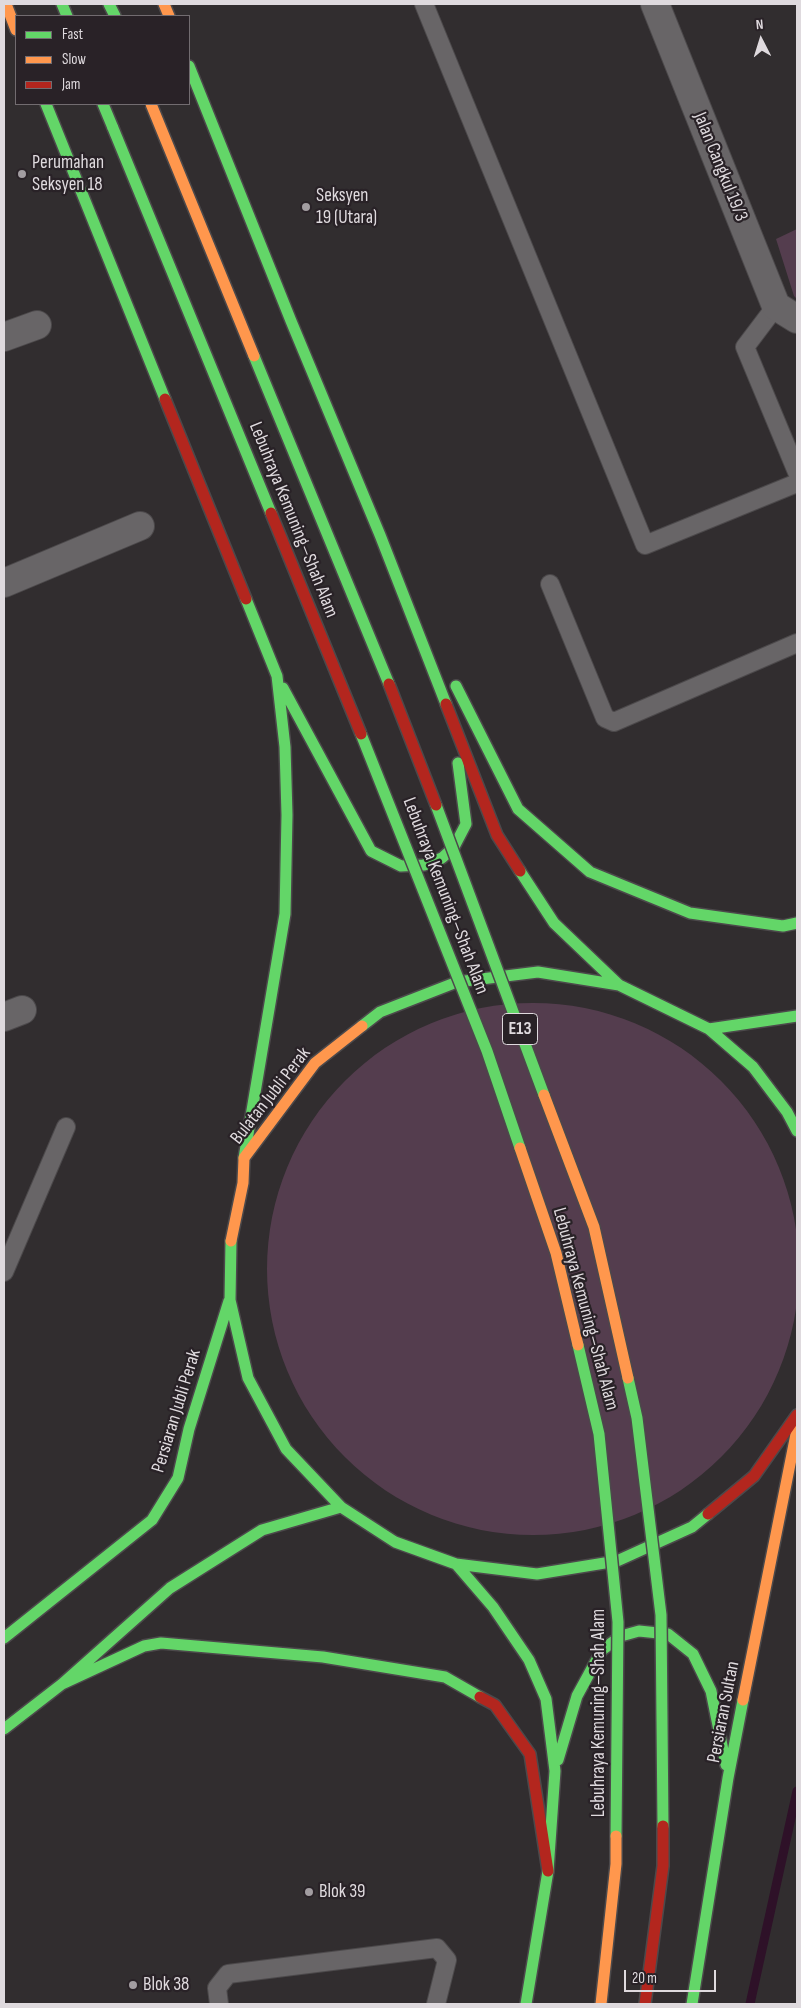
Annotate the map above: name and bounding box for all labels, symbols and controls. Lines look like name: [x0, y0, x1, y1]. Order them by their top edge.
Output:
legend: [15, 15, 190, 105]
north arrow: [736, 15, 786, 65]
text: N: [755, 16, 764, 33]
text: Fast: [62, 25, 83, 44]
text: Slow: [62, 50, 86, 69]
text: Jam: [62, 75, 80, 94]
street label: Jalan Cangkul 19/3: [688, 109, 752, 225]
place label: Perumahan Seksyen 18: [32, 152, 104, 196]
marker: Perumahan Seksyen 18: [16, 168, 28, 180]
place label: Seksyen 19 (Utara): [316, 185, 377, 229]
marker: Seksyen 19 (Utara): [300, 201, 312, 213]
street label: Lebuhraya Kemuning–Shah Alam: [243, 419, 343, 621]
street label: Lebuhraya Kemuning–Shah Alam: [397, 795, 493, 997]
road number: E13: [502, 1014, 538, 1044]
street label: Bulatan Jubli Perak: [226, 1043, 316, 1149]
street label: Lebuhraya Kemuning–Shah Alam: [547, 1205, 623, 1413]
street label: Persiaran Jubli Perak: [147, 1347, 207, 1475]
street label: Lebuhraya Kemuning–Shah Alam: [588, 1609, 610, 1817]
street label: Persiaran Sultan: [703, 1659, 745, 1765]
place label: Blok 39: [319, 1881, 366, 1903]
marker: Blok 39: [303, 1886, 315, 1898]
scale bar: [626, 1960, 718, 1992]
text: 20 m: [632, 1969, 657, 1988]
place label: Blok 38: [143, 1974, 189, 1996]
marker: Blok 38: [127, 1979, 139, 1991]

